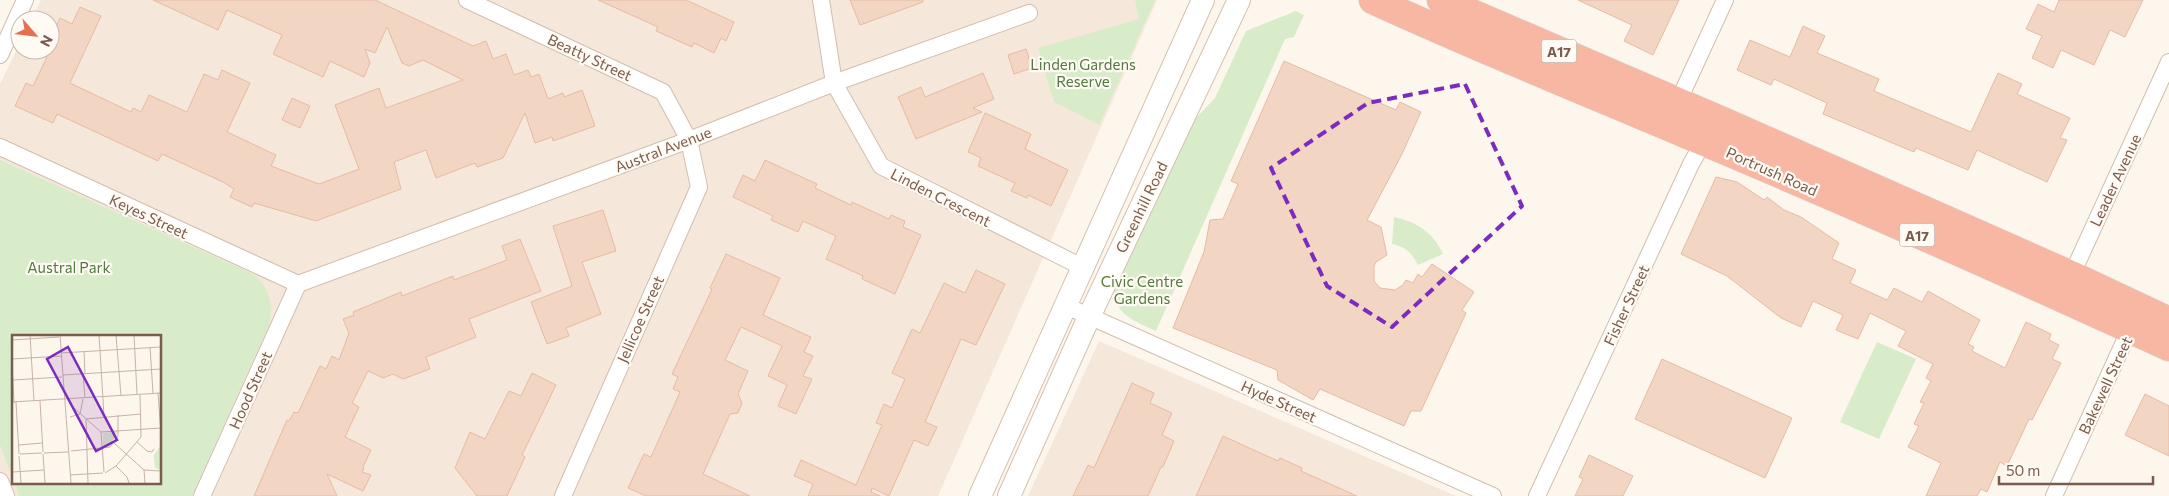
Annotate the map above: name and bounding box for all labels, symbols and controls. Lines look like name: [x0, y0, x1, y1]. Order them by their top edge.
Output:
north arrow: [10, 10, 60, 60]
street label: Beatty Street: [545, 30, 635, 84]
text: N: [37, 33, 57, 50]
road number: A17: [1542, 40, 1576, 62]
park label: Linden Gardens Reserve: [1030, 55, 1136, 90]
street label: Austral Avenue: [612, 122, 714, 176]
street label: Leader Avenue: [2086, 131, 2144, 229]
street label: Portrush Road: [1724, 143, 1820, 199]
street label: Greenhill Road: [1111, 159, 1171, 255]
street label: Linden Crescent: [888, 164, 994, 230]
street label: Keyes Street: [107, 190, 191, 242]
road number: A17: [1900, 224, 1934, 246]
park label: Austral Park: [27, 258, 111, 276]
street label: Fisher Street: [1599, 262, 1653, 348]
park label: Civic Centre Gardens: [1101, 272, 1183, 307]
street label: Jellicoe Street: [613, 273, 667, 365]
street label: Bakewell Street: [2075, 333, 2135, 437]
inset map: [12, 335, 161, 484]
street label: Hood Street: [225, 348, 275, 432]
street label: Hyde Street: [1238, 376, 1320, 426]
scale bar: [1999, 454, 2153, 486]
text: 50 m: [2006, 461, 2040, 479]

